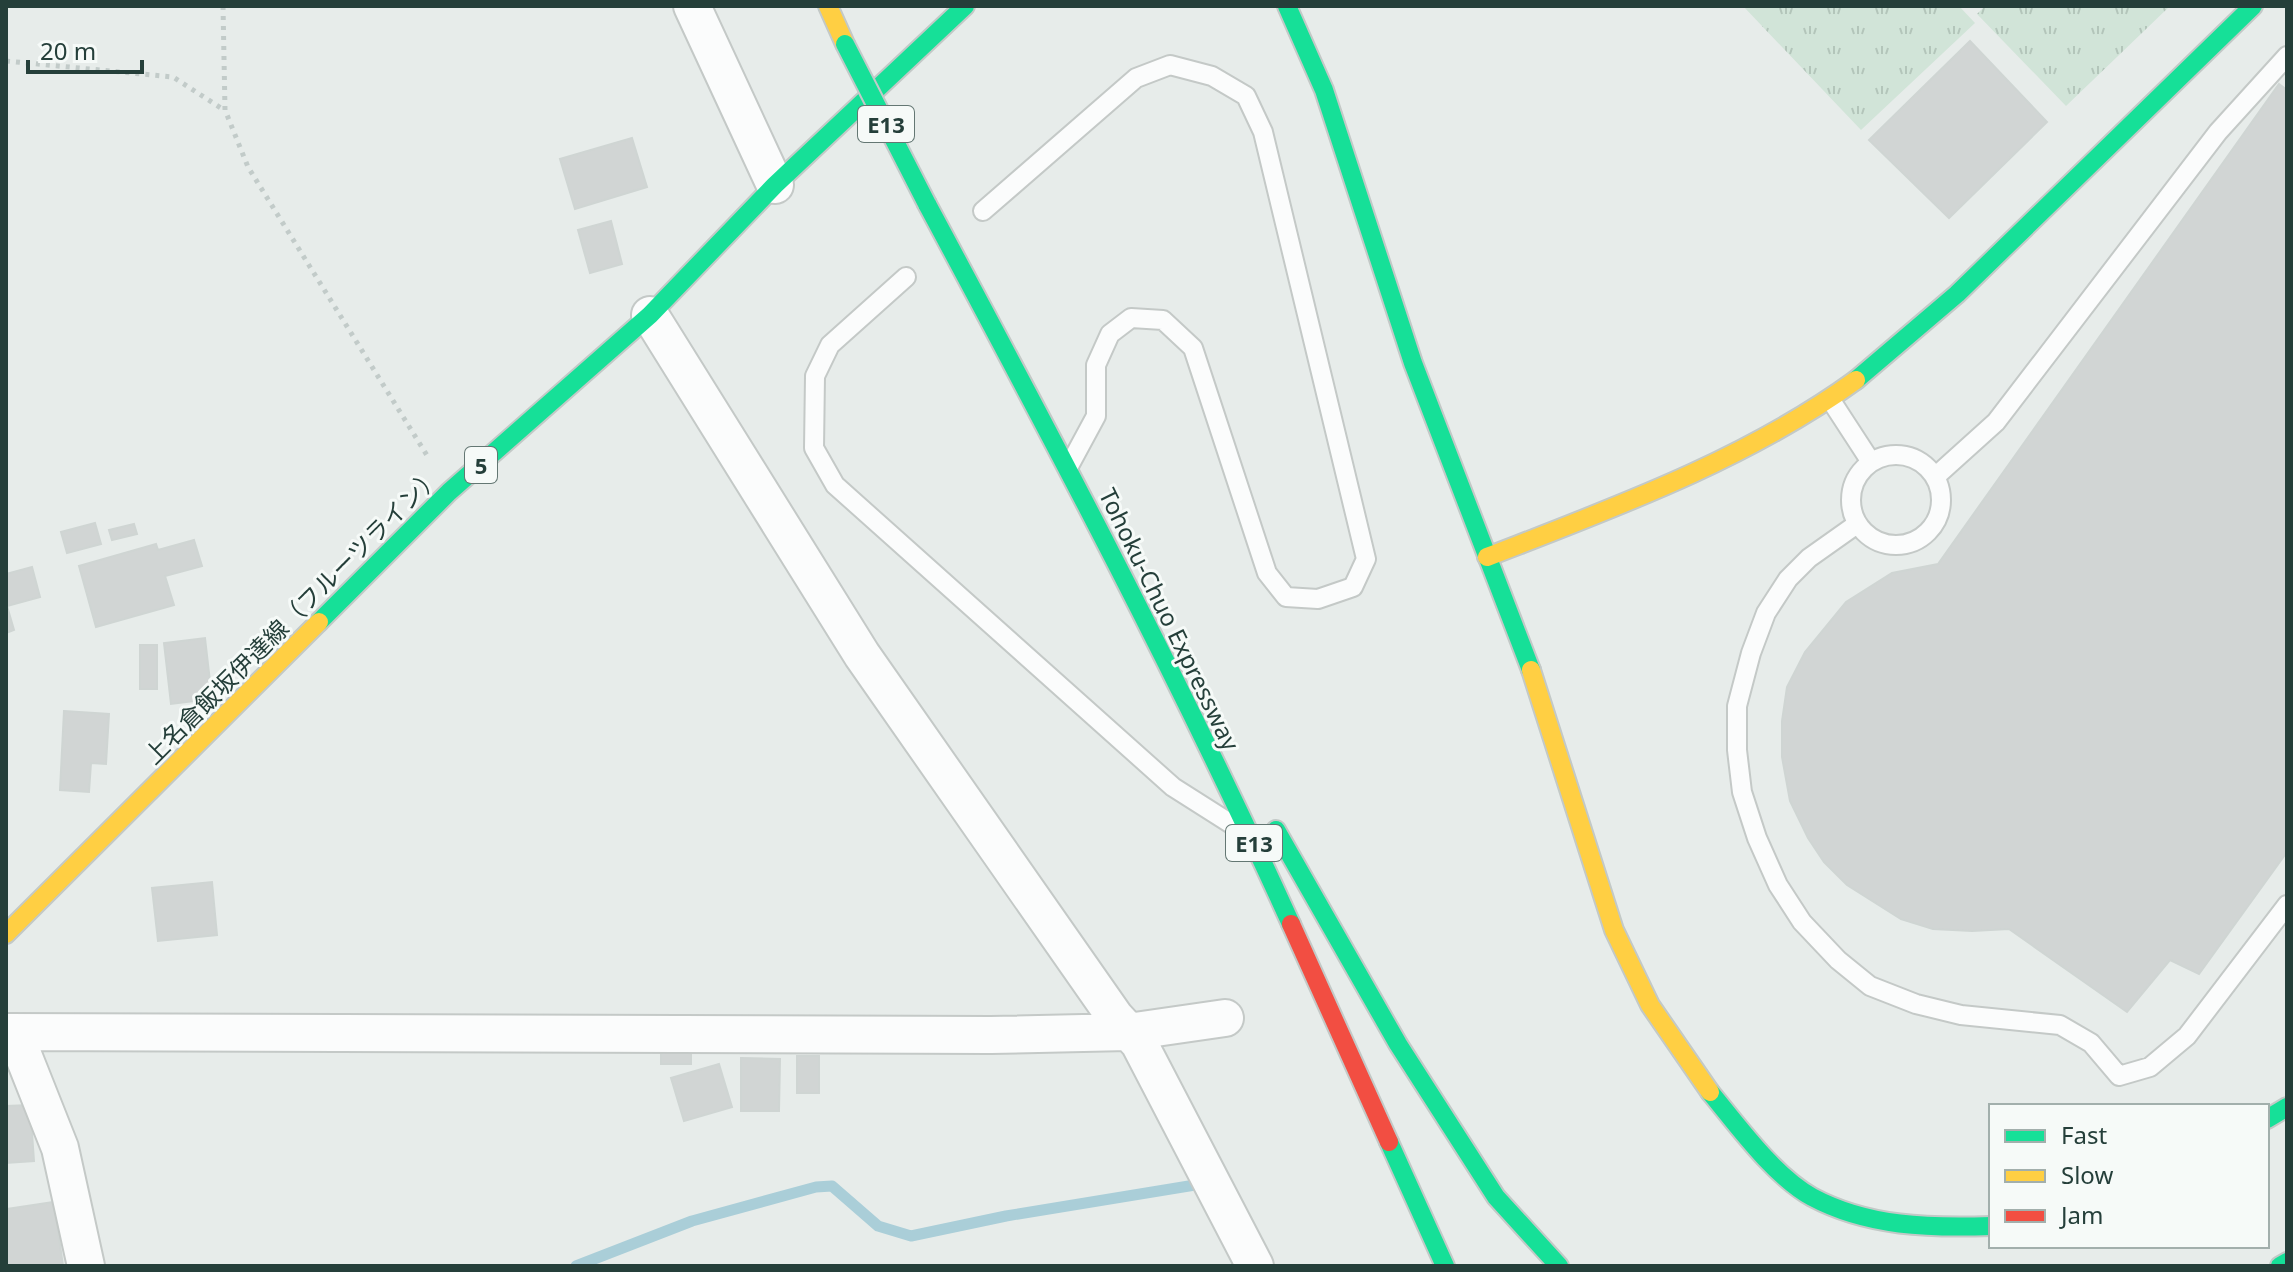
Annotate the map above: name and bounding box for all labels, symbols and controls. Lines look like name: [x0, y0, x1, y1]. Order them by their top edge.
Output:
scale bar: [28, 24, 142, 74]
text: 20 m: [40, 34, 96, 67]
road number: E13: [858, 106, 914, 142]
road number: 5: [465, 447, 497, 483]
street label: 上名倉飯坂伊達線（フルーツライン）: [136, 459, 448, 771]
street label: Tohoku-Chuo Expressway: [1092, 482, 1248, 756]
road number: E13: [1226, 825, 1282, 861]
legend: [1989, 1104, 2269, 1248]
text: Fast: [2061, 1118, 2107, 1151]
text: Slow: [2061, 1158, 2113, 1191]
text: Jam: [2059, 1198, 2103, 1231]

